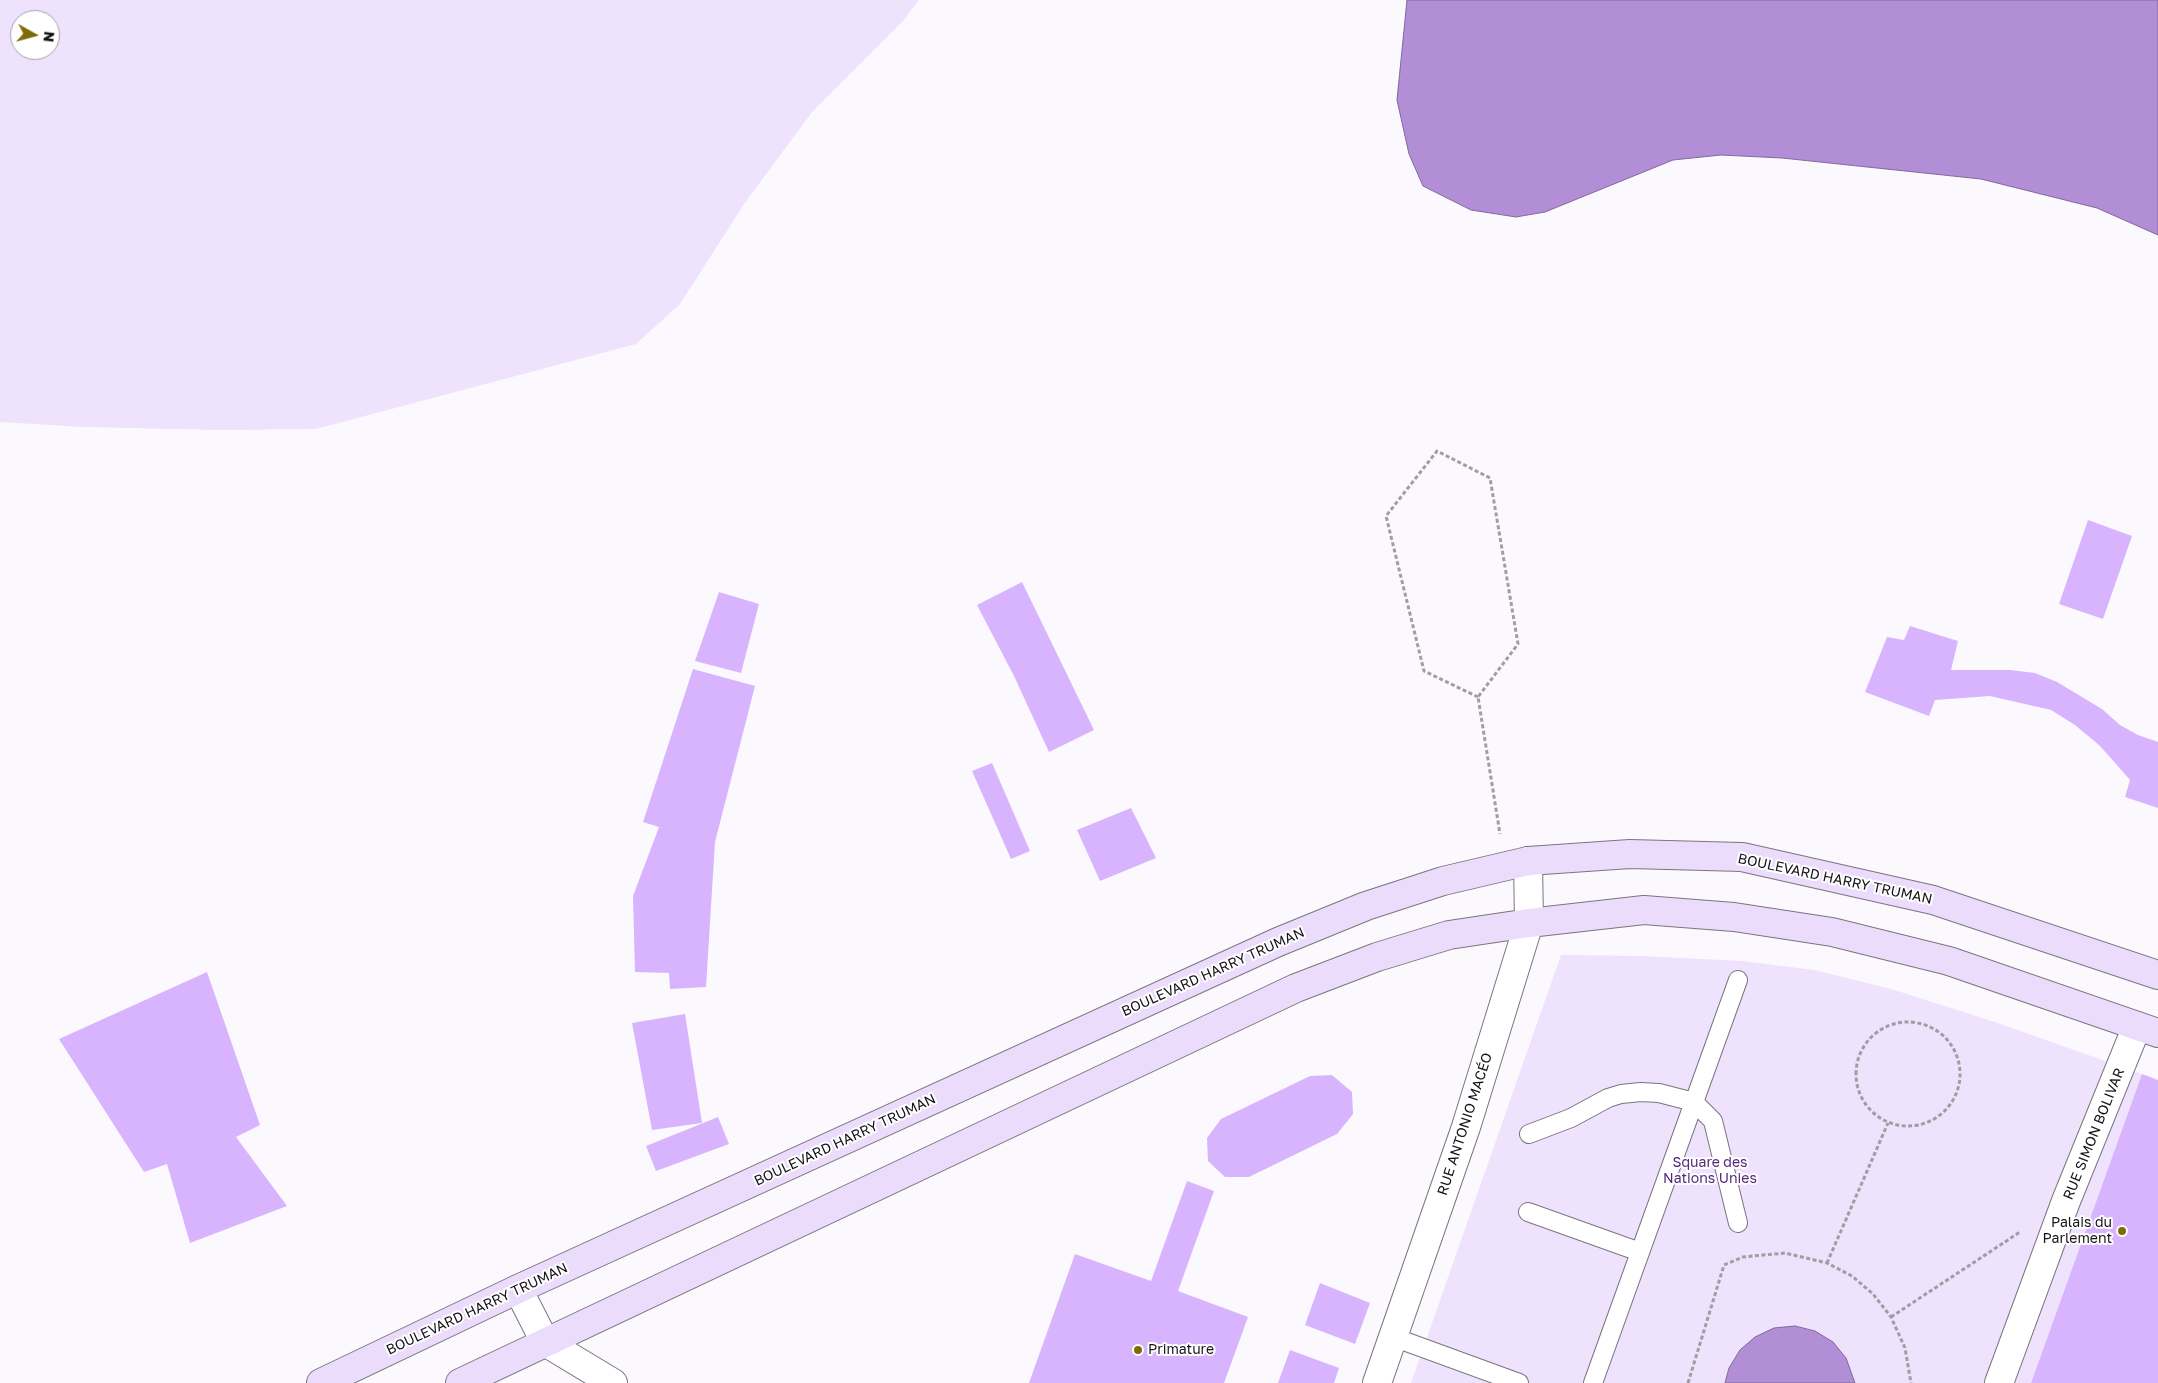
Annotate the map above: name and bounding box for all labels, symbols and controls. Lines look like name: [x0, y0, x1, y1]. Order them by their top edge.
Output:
north arrow: [10, 10, 60, 60]
text: N: [40, 30, 58, 43]
street label: BOULEVARD HARRY TRUMAN: [1736, 850, 1934, 908]
street label: BOULEVARD HARRY TRUMAN: [1119, 924, 1307, 1020]
street label: RUE ANTONIO MACÉO: [1434, 1051, 1496, 1197]
street label: RUE SIMON BOLIVAR: [2060, 1066, 2128, 1202]
street label: BOULEVARD HARRY TRUMAN: [752, 1090, 938, 1190]
park label: Square des Nations Unies: [1663, 1155, 1757, 1188]
place label: Palais du Parlement: [2043, 1215, 2112, 1248]
marker: Palais du Parlement: [2116, 1225, 2128, 1237]
street label: BOULEVARD HARRY TRUMAN: [384, 1259, 570, 1359]
place label: Primature: [1148, 1342, 1214, 1358]
marker: Primature: [1132, 1344, 1144, 1356]

